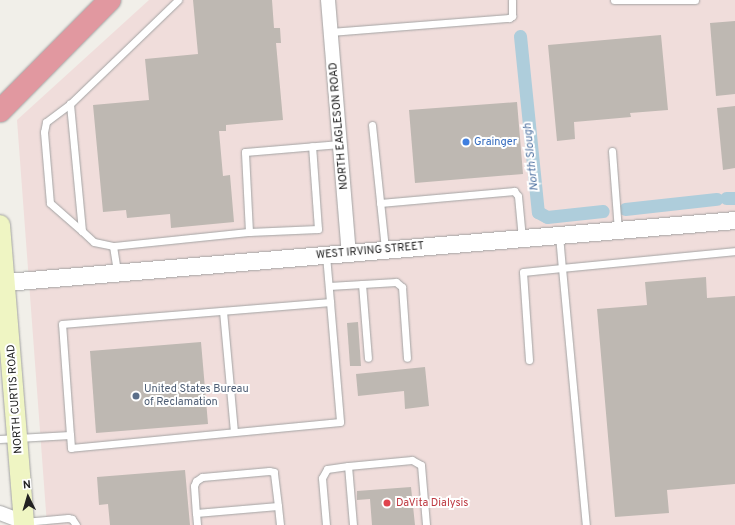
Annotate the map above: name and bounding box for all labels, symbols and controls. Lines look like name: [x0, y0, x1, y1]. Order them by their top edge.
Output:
street label: NORTH EAGLESON ROAD: [327, 62, 351, 190]
water label: North Slough: [521, 122, 543, 192]
place label: Grainger: [474, 135, 517, 149]
marker: Grainger: [461, 137, 471, 147]
street label: WEST IRVING STREET: [315, 240, 425, 262]
street label: NORTH CURTIS ROAD: [5, 344, 25, 454]
place label: United States Bureau of Reclamation: [144, 383, 249, 409]
marker: United States Bureau of Reclamation: [131, 391, 141, 401]
north arrow: [8, 477, 48, 517]
text: N: [22, 478, 32, 492]
place label: DaVita Dialysis: [396, 496, 468, 510]
marker: DaVita Dialysis: [381, 497, 393, 509]

